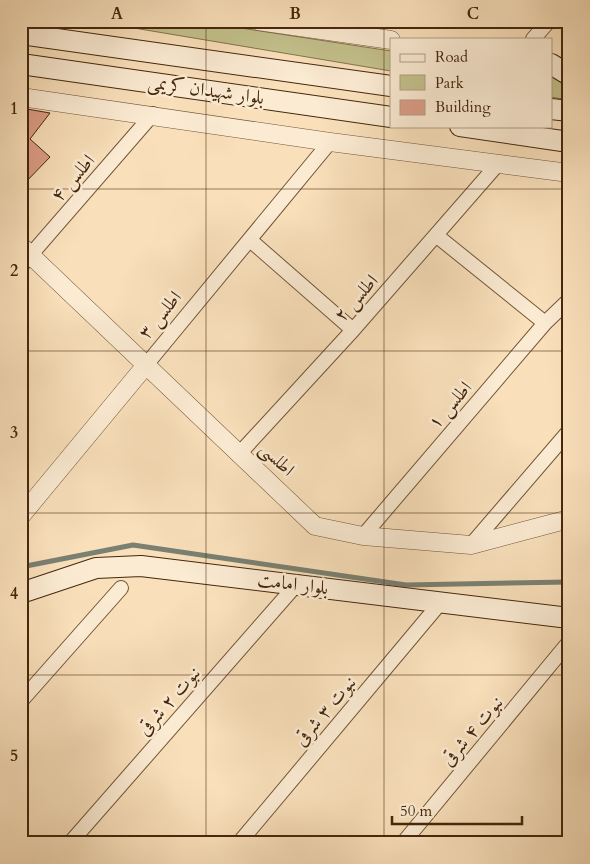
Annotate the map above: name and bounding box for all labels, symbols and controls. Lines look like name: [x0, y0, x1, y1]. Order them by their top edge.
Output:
text: A: [111, 3, 123, 25]
text: B: [289, 3, 301, 25]
text: C: [467, 3, 479, 25]
legend: [390, 38, 552, 128]
text: Road: [435, 47, 468, 67]
street label: بلوار شهیدان کریمی: [146, 69, 266, 111]
text: Park: [435, 73, 464, 93]
text: Building: [435, 97, 491, 117]
text: 1: [10, 98, 18, 120]
street label: اطلس ۴: [45, 149, 101, 207]
text: 2: [10, 260, 18, 282]
street label: اطلس ۲: [328, 269, 384, 327]
street label: اطلس ۳: [132, 285, 188, 345]
street label: اطلس ۱: [422, 376, 478, 434]
text: 3: [10, 422, 18, 444]
street label: اطلسی: [254, 436, 300, 482]
street label: بلوار امامت: [256, 567, 330, 601]
text: 4: [10, 583, 18, 605]
street label: نبوت ۲ شرقی: [131, 661, 207, 741]
street label: نبوت ۳ شرقی: [288, 670, 362, 752]
street label: نبوت ۴ شرقی: [435, 690, 509, 772]
text: 5: [10, 745, 18, 767]
scale bar: [392, 794, 522, 826]
text: 50 m: [400, 801, 432, 821]

